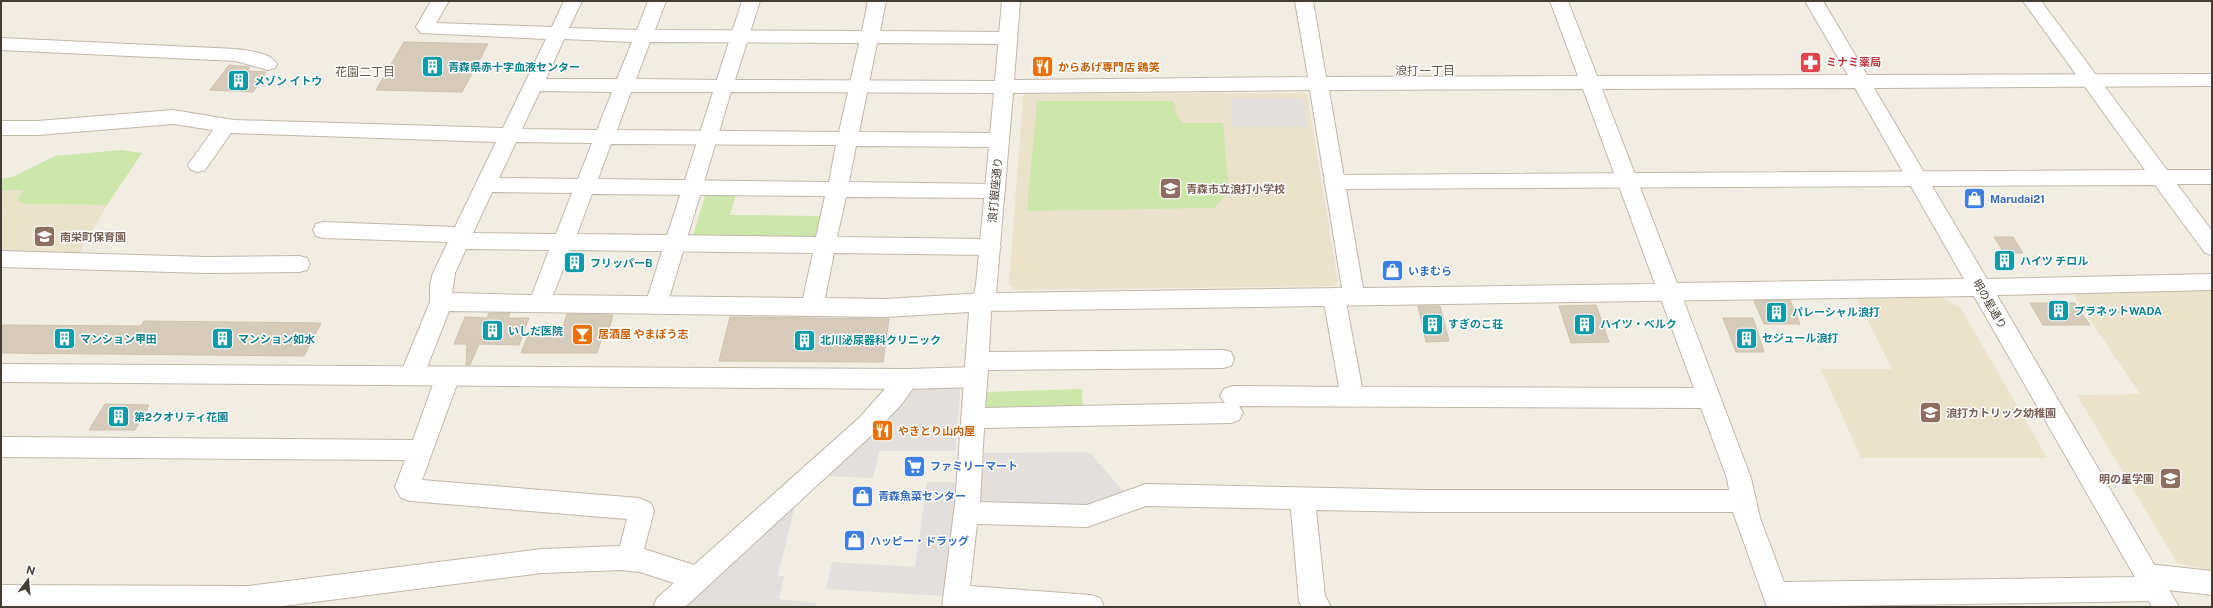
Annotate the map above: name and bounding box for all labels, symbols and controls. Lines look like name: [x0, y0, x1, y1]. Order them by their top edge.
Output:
pharmacy icon: ミナミ薬局: [1798, 49, 1824, 75]
building icon: 青森県赤十字血液センター: [420, 54, 446, 80]
restaurant icon: からあげ専門店 鶏笑: [1029, 54, 1055, 80]
place label: ミナミ薬局: [1826, 56, 1881, 68]
place label: 青森県赤十字血液センター: [448, 61, 580, 73]
place label: からあげ専門店 鶏笑: [1058, 61, 1159, 73]
district label: 浪打一丁目: [1395, 64, 1455, 78]
district label: 花園二丁目: [335, 65, 395, 79]
building icon: メゾン イトウ: [226, 68, 252, 94]
place label: メゾン イトウ: [254, 75, 322, 87]
street label: 浪打銀座通り: [986, 157, 1004, 223]
school or university icon: 青森市立浪打小学校: [1157, 176, 1183, 202]
place label: 青森市立浪打小学校: [1186, 183, 1285, 195]
shop icon: Marudai21: [1961, 186, 1987, 212]
place label: Marudai21: [1990, 193, 2045, 205]
school or university icon: 南栄町保育園: [32, 224, 58, 250]
place label: 南栄町保育園: [60, 231, 126, 243]
building icon: ハイツ チロル: [1991, 248, 2017, 274]
building icon: フリッパーB: [561, 250, 587, 276]
place label: ハイツ チロル: [2020, 255, 2088, 267]
place label: フリッパーB: [590, 257, 653, 269]
shop icon: いまむら: [1379, 258, 1405, 284]
place label: いまむら: [1408, 265, 1452, 277]
street label: 明の星通り: [1971, 277, 2009, 331]
building icon: プラネットWADA: [2045, 298, 2071, 324]
building icon: パレーシャル浪打: [1764, 299, 1790, 325]
place label: プラネットWADA: [2074, 305, 2162, 317]
place label: パレーシャル浪打: [1792, 306, 1880, 318]
building icon: すぎのこ荘: [1420, 311, 1446, 337]
building icon: ハイツ・ベルク: [1571, 311, 1597, 337]
building icon: いしだ医院: [479, 318, 505, 344]
place label: すぎのこ荘: [1448, 318, 1503, 330]
place label: ハイツ・ベルク: [1600, 318, 1677, 330]
bar icon: 居酒屋 やまぼう志: [569, 321, 595, 347]
place label: いしだ医院: [508, 325, 563, 337]
building icon: セジュール浪打: [1733, 325, 1759, 351]
building icon: マンション甲田: [52, 326, 78, 352]
building icon: マンション如水: [210, 326, 236, 352]
building icon: 北川泌尿器科クリニック: [792, 327, 818, 353]
place label: 居酒屋 やまぼう志: [598, 328, 688, 340]
place label: セジュール浪打: [1762, 332, 1838, 344]
place label: マンション甲田: [80, 333, 157, 345]
place label: マンション如水: [238, 333, 315, 345]
place label: 北川泌尿器科クリニック: [820, 334, 941, 346]
school or university icon: 浪打カトリック幼稚園: [1918, 400, 1944, 426]
building icon: 第2クオリティ花園: [106, 404, 132, 430]
place label: 浪打カトリック幼稚園: [1946, 407, 2056, 419]
place label: 第2クオリティ花園: [134, 411, 228, 423]
restaurant icon: やきとり山内屋: [870, 418, 896, 444]
place label: やきとり山内屋: [898, 425, 975, 437]
supermarket icon: ファミリーマート: [902, 453, 928, 479]
place label: ファミリーマート: [930, 460, 1018, 472]
school or university icon: 明の星学園: [2157, 466, 2183, 492]
place label: 明の星学園: [2099, 473, 2154, 485]
shop icon: 青森魚菜センター: [850, 483, 876, 509]
place label: 青森魚菜センター: [878, 490, 966, 502]
shop icon: ハッピー・ドラッグ: [841, 528, 867, 554]
place label: ハッピー・ドラッグ: [870, 535, 969, 547]
north arrow: [8, 560, 48, 600]
text: N: [25, 563, 37, 577]

